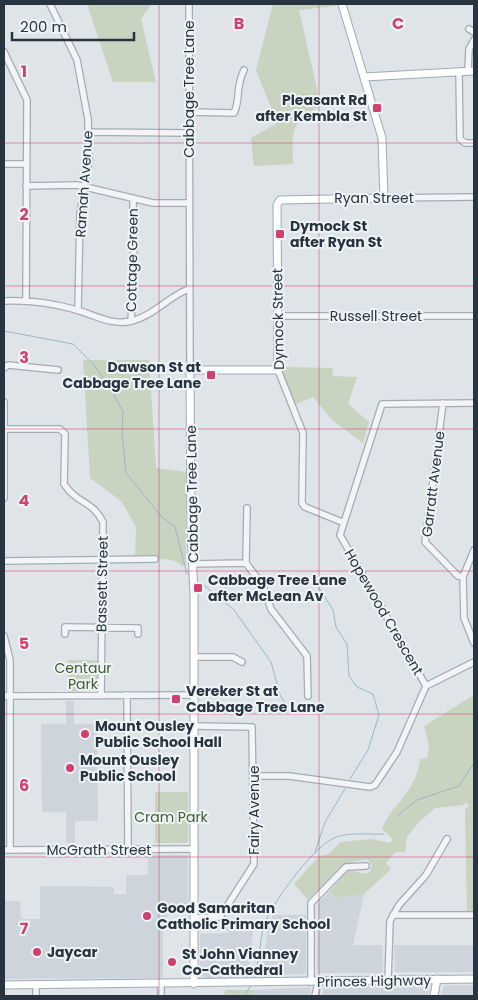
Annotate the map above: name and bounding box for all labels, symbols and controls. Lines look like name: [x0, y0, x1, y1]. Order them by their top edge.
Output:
scale bar: [12, 10, 135, 42]
text: B: [234, 12, 244, 35]
text: C: [392, 12, 404, 35]
text: 200 m: [20, 16, 67, 37]
street label: Cabbage Tree Lane: [179, 20, 199, 158]
text: 1: [21, 60, 27, 83]
place label: Pleasant Rd after Kembla St: [256, 90, 367, 126]
marker: Pleasant Rd after Kembla St: [371, 102, 383, 114]
street label: Ramah Avenue: [70, 130, 98, 238]
street label: Ryan Street: [334, 188, 414, 208]
text: 2: [19, 203, 29, 226]
street label: Cottage Green: [121, 208, 143, 312]
place label: Dymock St after Ryan St: [290, 216, 382, 252]
marker: Dymock St after Ryan St: [274, 228, 286, 240]
street label: Dymock Street: [267, 268, 289, 370]
street label: Russell Street: [330, 306, 422, 326]
text: 3: [19, 346, 29, 369]
place label: Dawson St at Cabbage Tree Lane: [62, 357, 201, 393]
marker: Dawson St at Cabbage Tree Lane: [205, 369, 217, 381]
street label: Cabbage Tree Lane: [181, 425, 203, 563]
street label: Garratt Avenue: [417, 429, 449, 538]
text: 4: [19, 489, 30, 512]
street label: Bassett Street: [91, 536, 113, 632]
street label: Hopewood Crescent: [340, 545, 428, 679]
place label: Cabbage Tree Lane after McLean Av: [208, 570, 347, 606]
marker: Cabbage Tree Lane after McLean Av: [192, 582, 204, 594]
text: 5: [19, 632, 29, 655]
park label: Centaur Park: [54, 658, 112, 694]
place label: Vereker St at Cabbage Tree Lane: [186, 681, 325, 717]
marker: Vereker St at Cabbage Tree Lane: [170, 693, 182, 705]
place label: Mount Ousley Public School Hall: [95, 716, 222, 752]
marker: Mount Ousley Public School Hall: [79, 728, 91, 740]
place label: Mount Ousley Public School: [80, 750, 179, 786]
marker: Mount Ousley Public School: [64, 762, 76, 774]
street label: Fairy Avenue: [244, 765, 264, 855]
text: 6: [19, 774, 29, 797]
park label: Cram Park: [134, 807, 209, 827]
street label: McGrath Street: [47, 840, 151, 860]
place label: Good Samaritan Catholic Primary School: [157, 898, 330, 934]
marker: Good Samaritan Catholic Primary School: [141, 910, 153, 922]
text: 7: [20, 917, 29, 940]
place label: Jaycar: [47, 942, 97, 962]
place label: St John Vianney Co-Cathedral: [182, 944, 298, 980]
marker: Jaycar: [31, 946, 43, 958]
marker: St John Vianney Co-Cathedral: [166, 956, 178, 968]
street label: Princes Highway: [317, 970, 431, 992]

